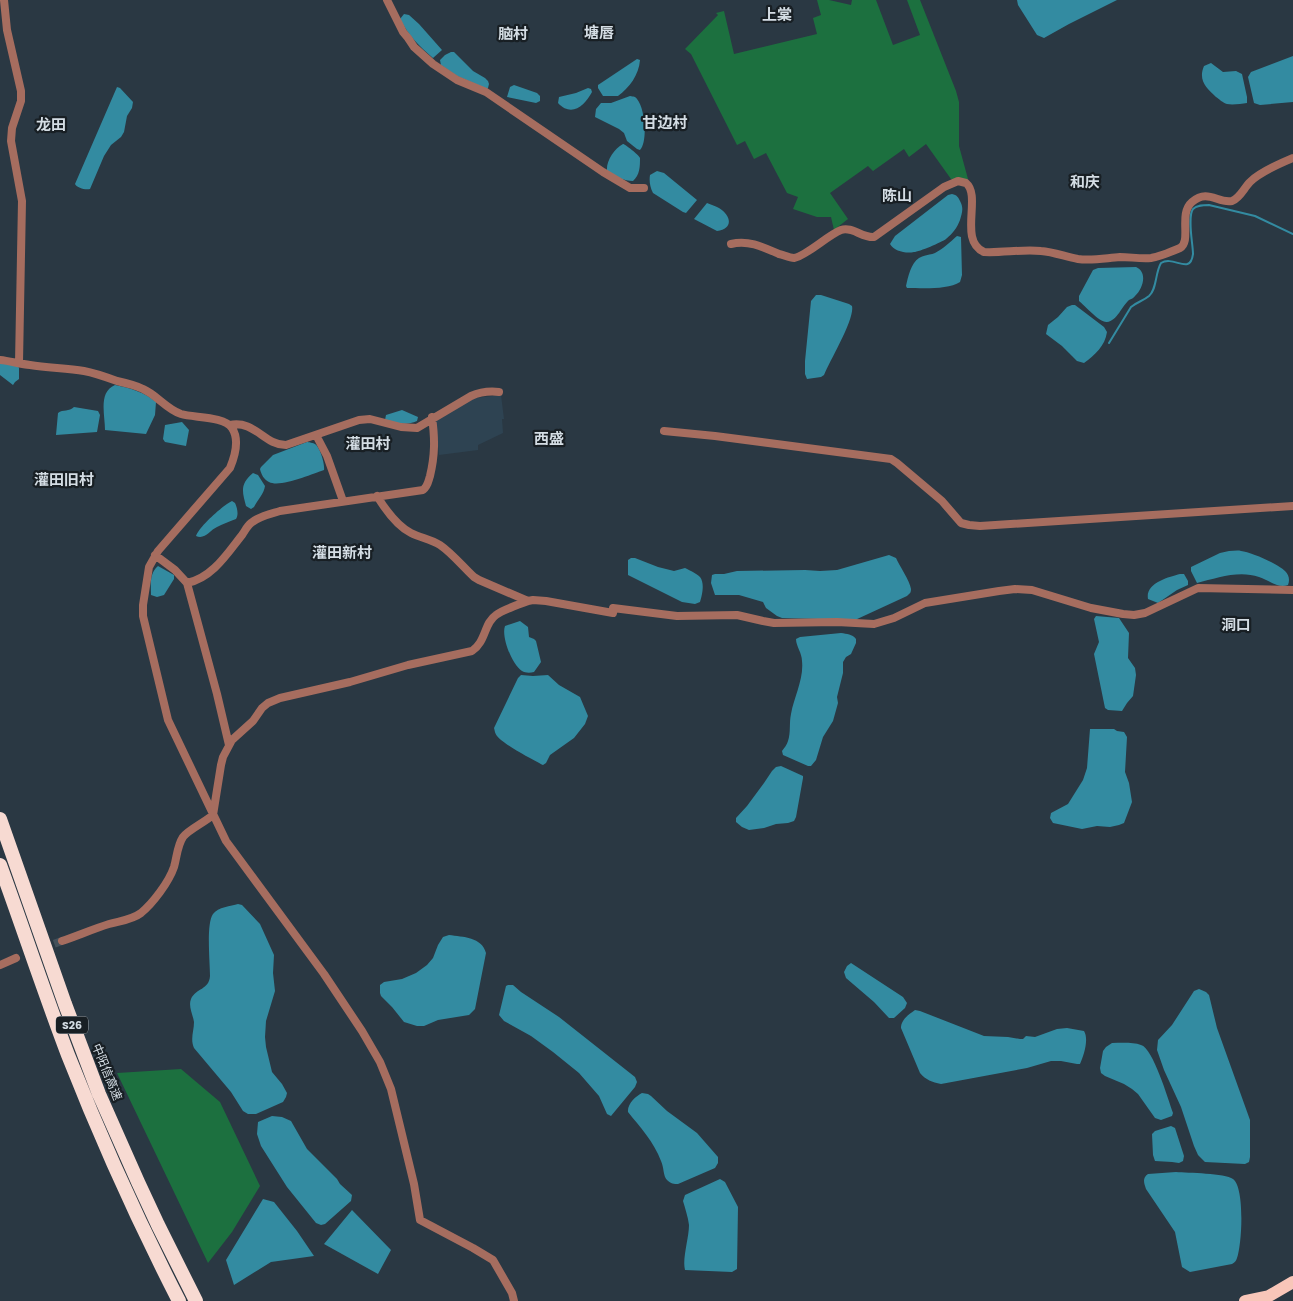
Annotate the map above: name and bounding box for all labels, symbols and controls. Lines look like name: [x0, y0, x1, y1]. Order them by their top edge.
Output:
district label: 上棠: [762, 4, 792, 25]
district label: 塘唇: [584, 22, 614, 43]
district label: 脑村: [498, 23, 528, 44]
district label: 甘边村: [642, 112, 688, 133]
district label: 龙田: [36, 114, 66, 135]
district label: 和庆: [1070, 171, 1100, 192]
district label: 陈山: [882, 185, 912, 206]
district label: 西盛: [534, 428, 564, 449]
district label: 灌田村: [345, 433, 391, 454]
district label: 灌田旧村: [34, 469, 94, 490]
district label: 灌田新村: [312, 542, 372, 563]
district label: 洞口: [1221, 614, 1251, 635]
road number: S26: [56, 1016, 88, 1034]
street label: 中阳信高速: [88, 1041, 127, 1103]

